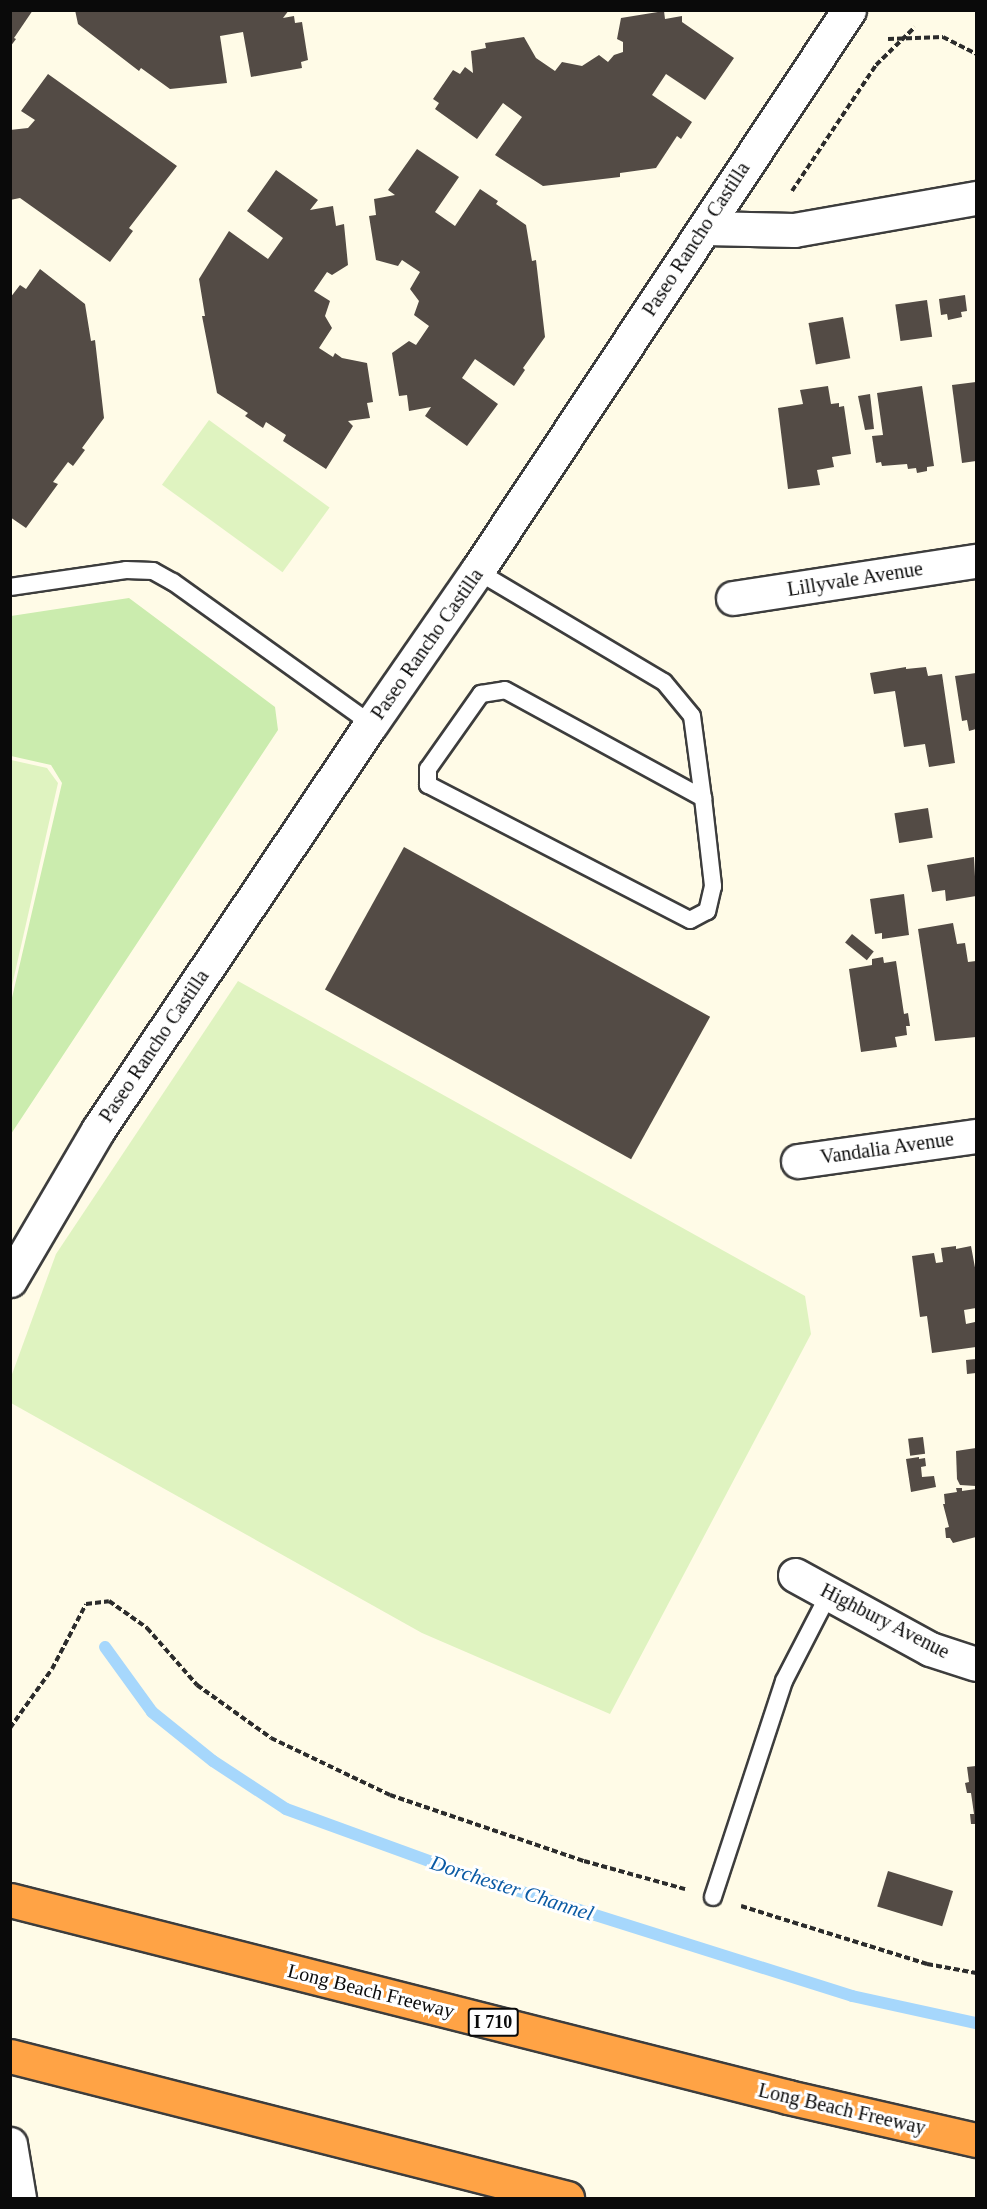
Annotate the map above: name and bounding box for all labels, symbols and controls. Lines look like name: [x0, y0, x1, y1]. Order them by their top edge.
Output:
street label: Paseo Rancho Castilla: [637, 157, 755, 321]
street label: Lillyvale Avenue: [785, 556, 925, 602]
street label: Paseo Rancho Castilla: [366, 564, 488, 724]
street label: Paseo Rancho Castilla: [94, 965, 214, 1127]
street label: Vandalia Avenue: [818, 1127, 956, 1169]
street label: Highbury Avenue: [816, 1578, 954, 1664]
water label: Dorchester Channel: [427, 1850, 597, 1926]
street label: Long Beach Freeway: [285, 1959, 457, 2023]
road number: I 710: [468, 2007, 518, 2037]
street label: Long Beach Freeway: [756, 2078, 928, 2140]

